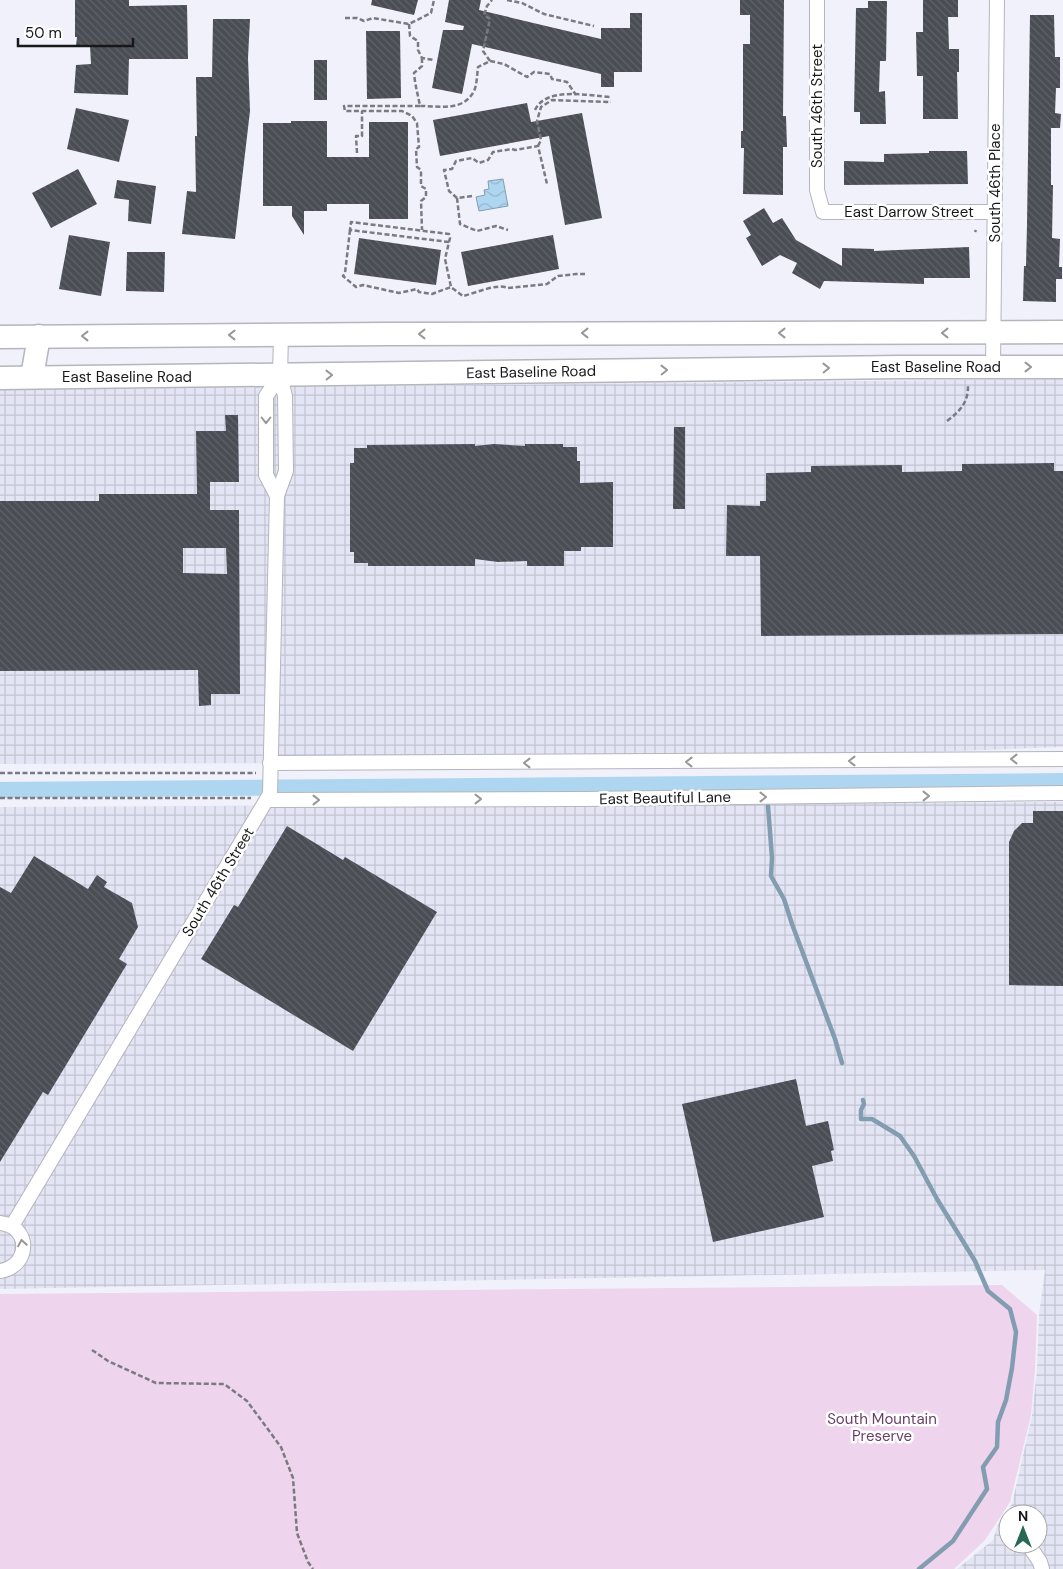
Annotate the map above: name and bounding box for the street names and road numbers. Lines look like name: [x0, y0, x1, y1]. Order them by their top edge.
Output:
street label: South 46th Street: [807, 44, 827, 168]
street label: South 46th Place: [985, 123, 1005, 243]
street label: East Darrow Street: [844, 202, 974, 222]
street label: East Baseline Road: [871, 357, 1001, 377]
street label: East Baseline Road: [466, 361, 596, 383]
street label: East Baseline Road: [62, 367, 192, 387]
street label: East Beautiful Lane: [599, 787, 731, 809]
street label: South 46th Street: [177, 824, 259, 940]

